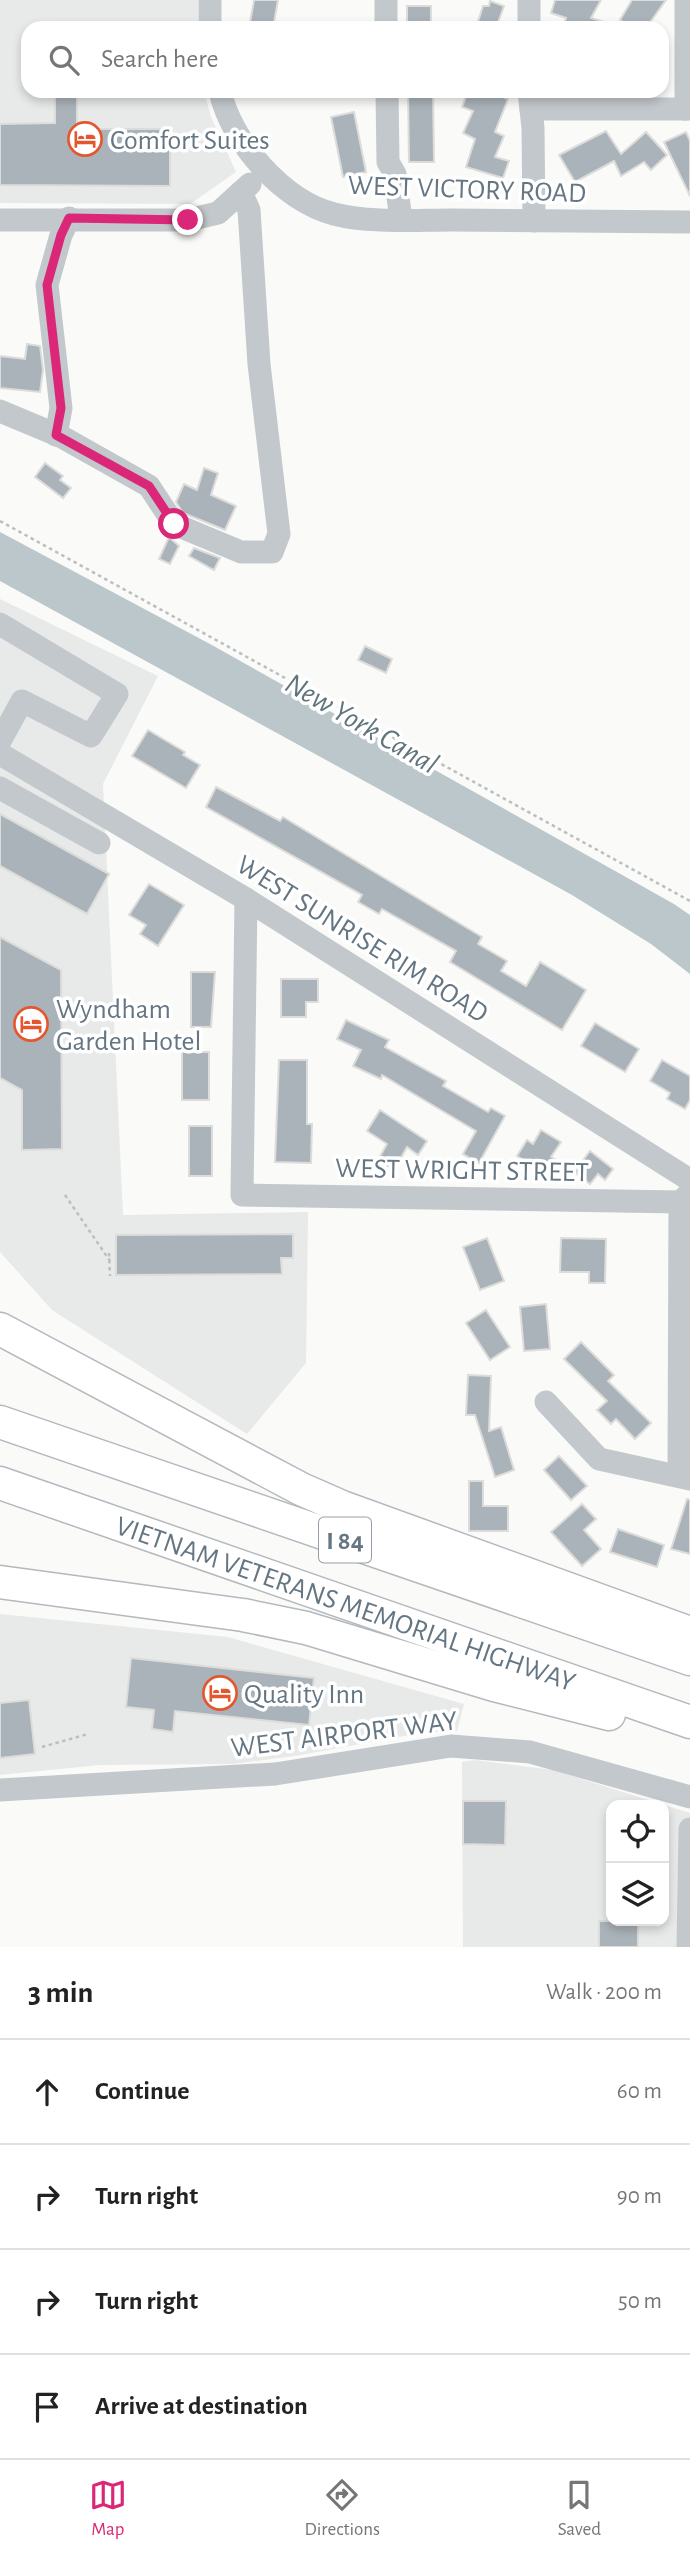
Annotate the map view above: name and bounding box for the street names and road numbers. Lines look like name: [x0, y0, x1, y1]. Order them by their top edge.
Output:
street label: WEST VICTORY ROAD: [347, 172, 587, 208]
street label: WEST SUNRISE RIM ROAD: [231, 851, 493, 1029]
street label: WEST WRIGHT STREET: [335, 1155, 589, 1187]
street label: VIETNAM VETERANS MEMORIAL HIGHWAY: [112, 1512, 579, 1697]
road number: I 84: [319, 1518, 371, 1562]
street label: WEST AIRPORT WAY: [229, 1707, 459, 1763]

